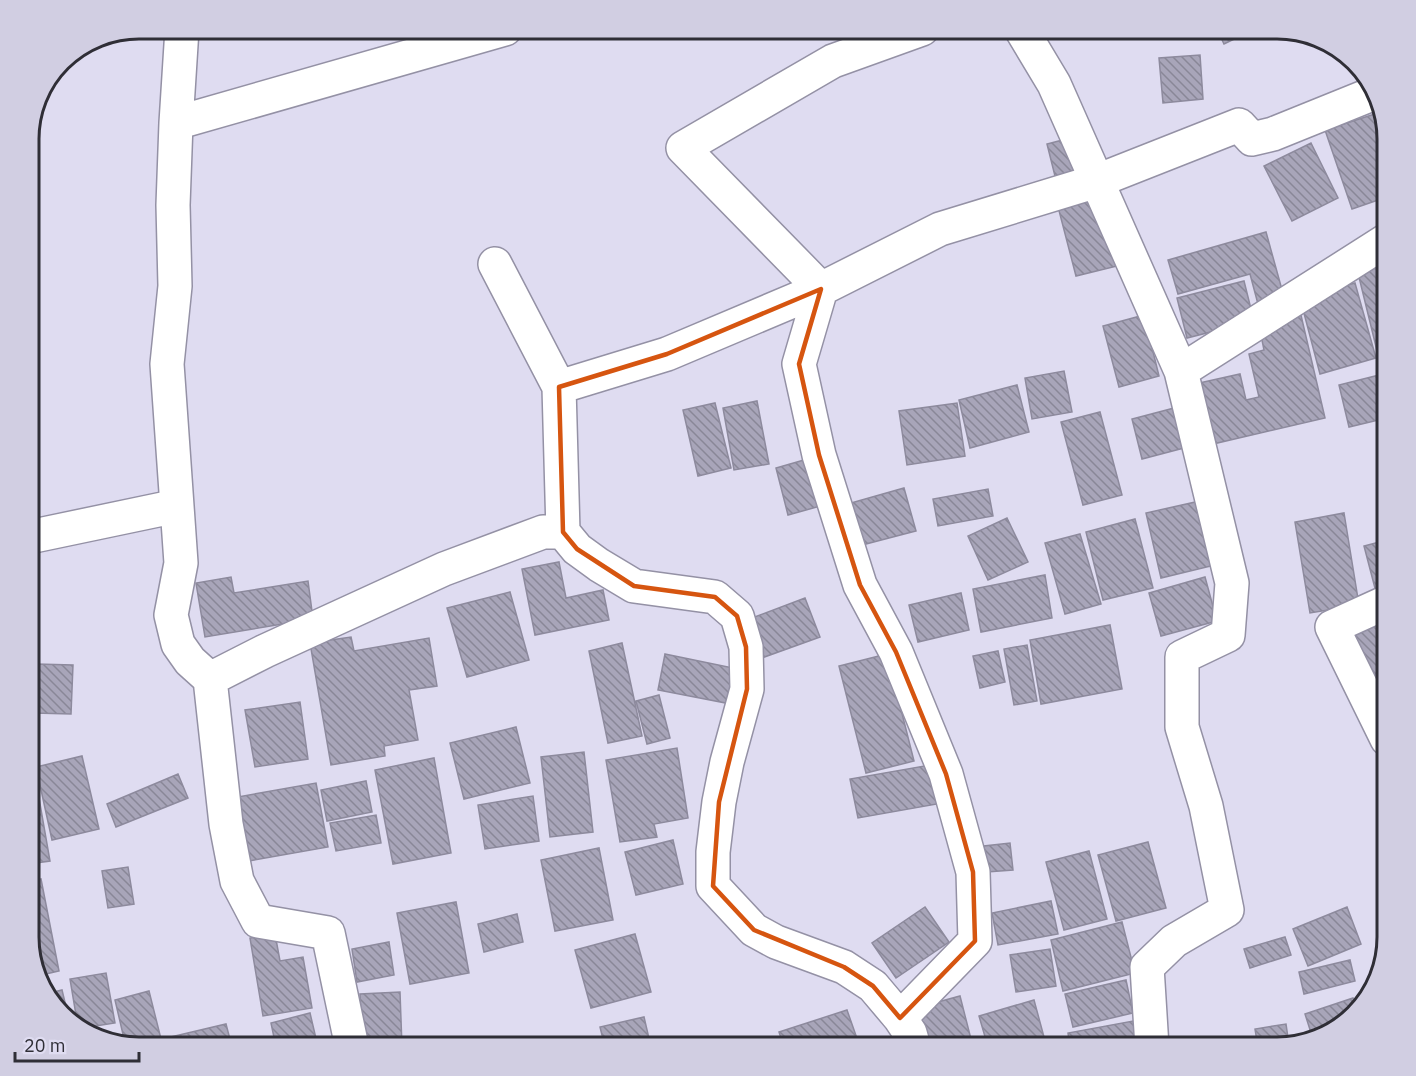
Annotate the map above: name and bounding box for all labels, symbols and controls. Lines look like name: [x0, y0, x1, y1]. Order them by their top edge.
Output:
scale bar: [15, 1025, 140, 1063]
text: 20 m: [24, 1034, 66, 1057]

